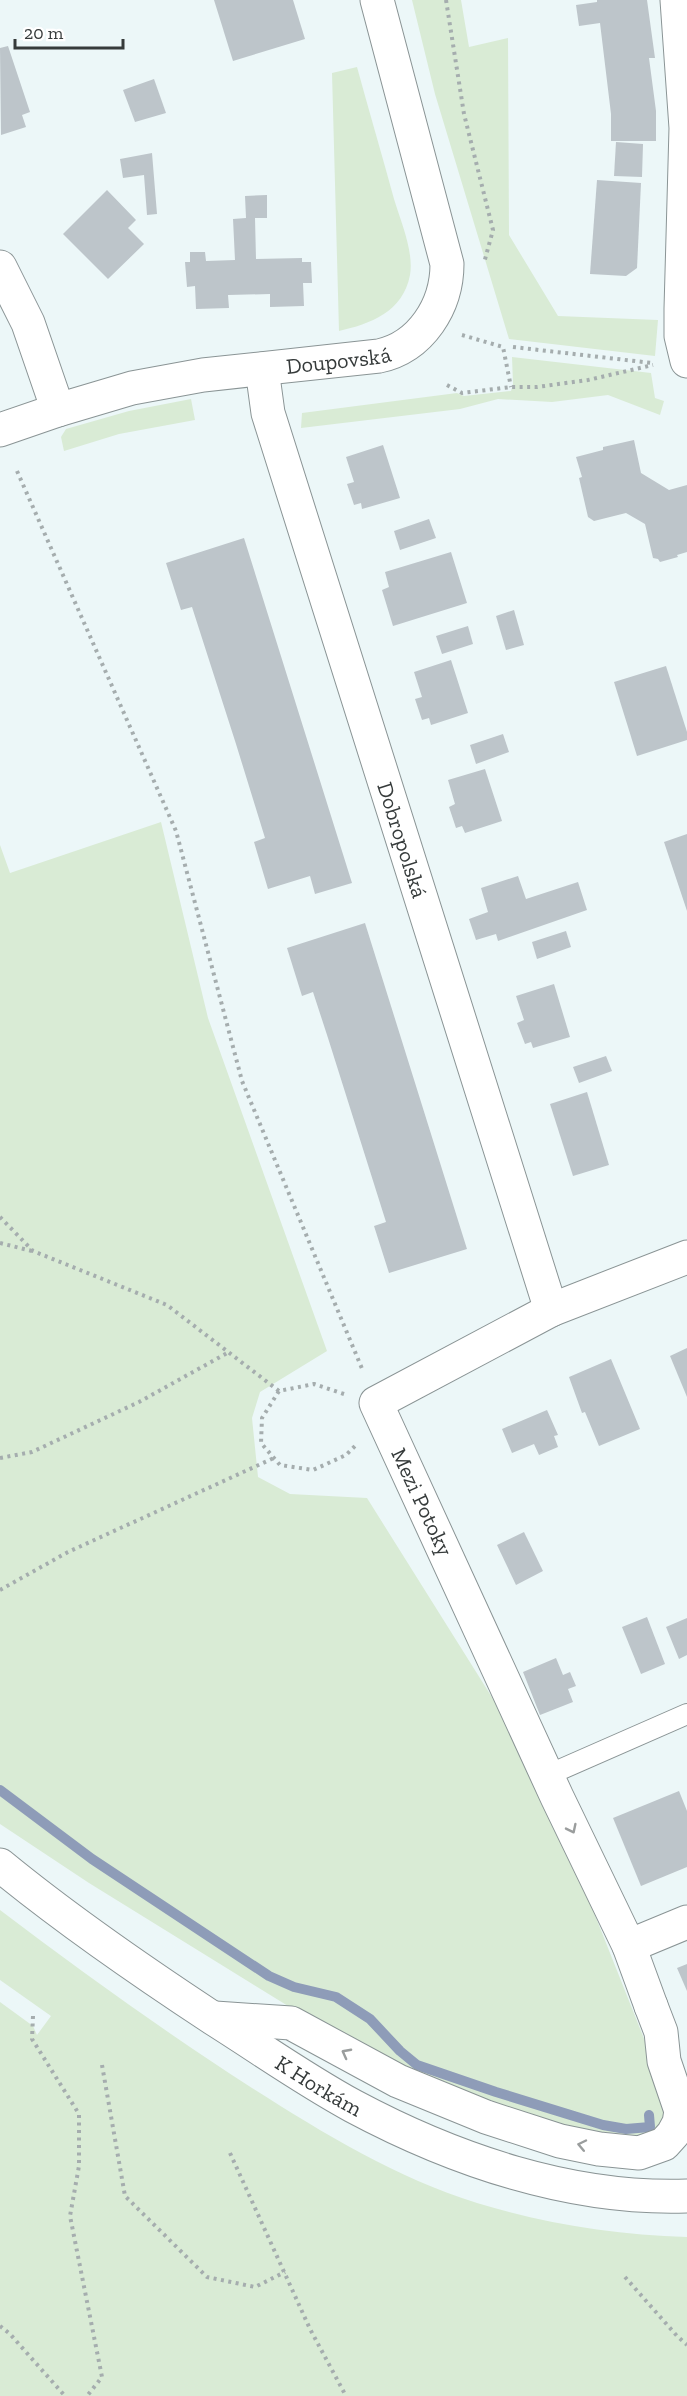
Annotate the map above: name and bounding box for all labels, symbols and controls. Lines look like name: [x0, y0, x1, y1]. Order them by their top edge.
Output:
scale bar: [15, 12, 123, 50]
text: 20 m: [24, 22, 64, 44]
street label: Doupovská: [285, 340, 394, 379]
street label: Dobropolská: [372, 779, 434, 902]
street label: Mezi Potoky: [385, 1444, 459, 1561]
one-way arrow: [565, 1822, 577, 1833]
street label: K Horkám: [270, 2049, 367, 2122]
one-way arrow: [342, 2049, 352, 2060]
one-way arrow: [577, 2139, 587, 2152]

